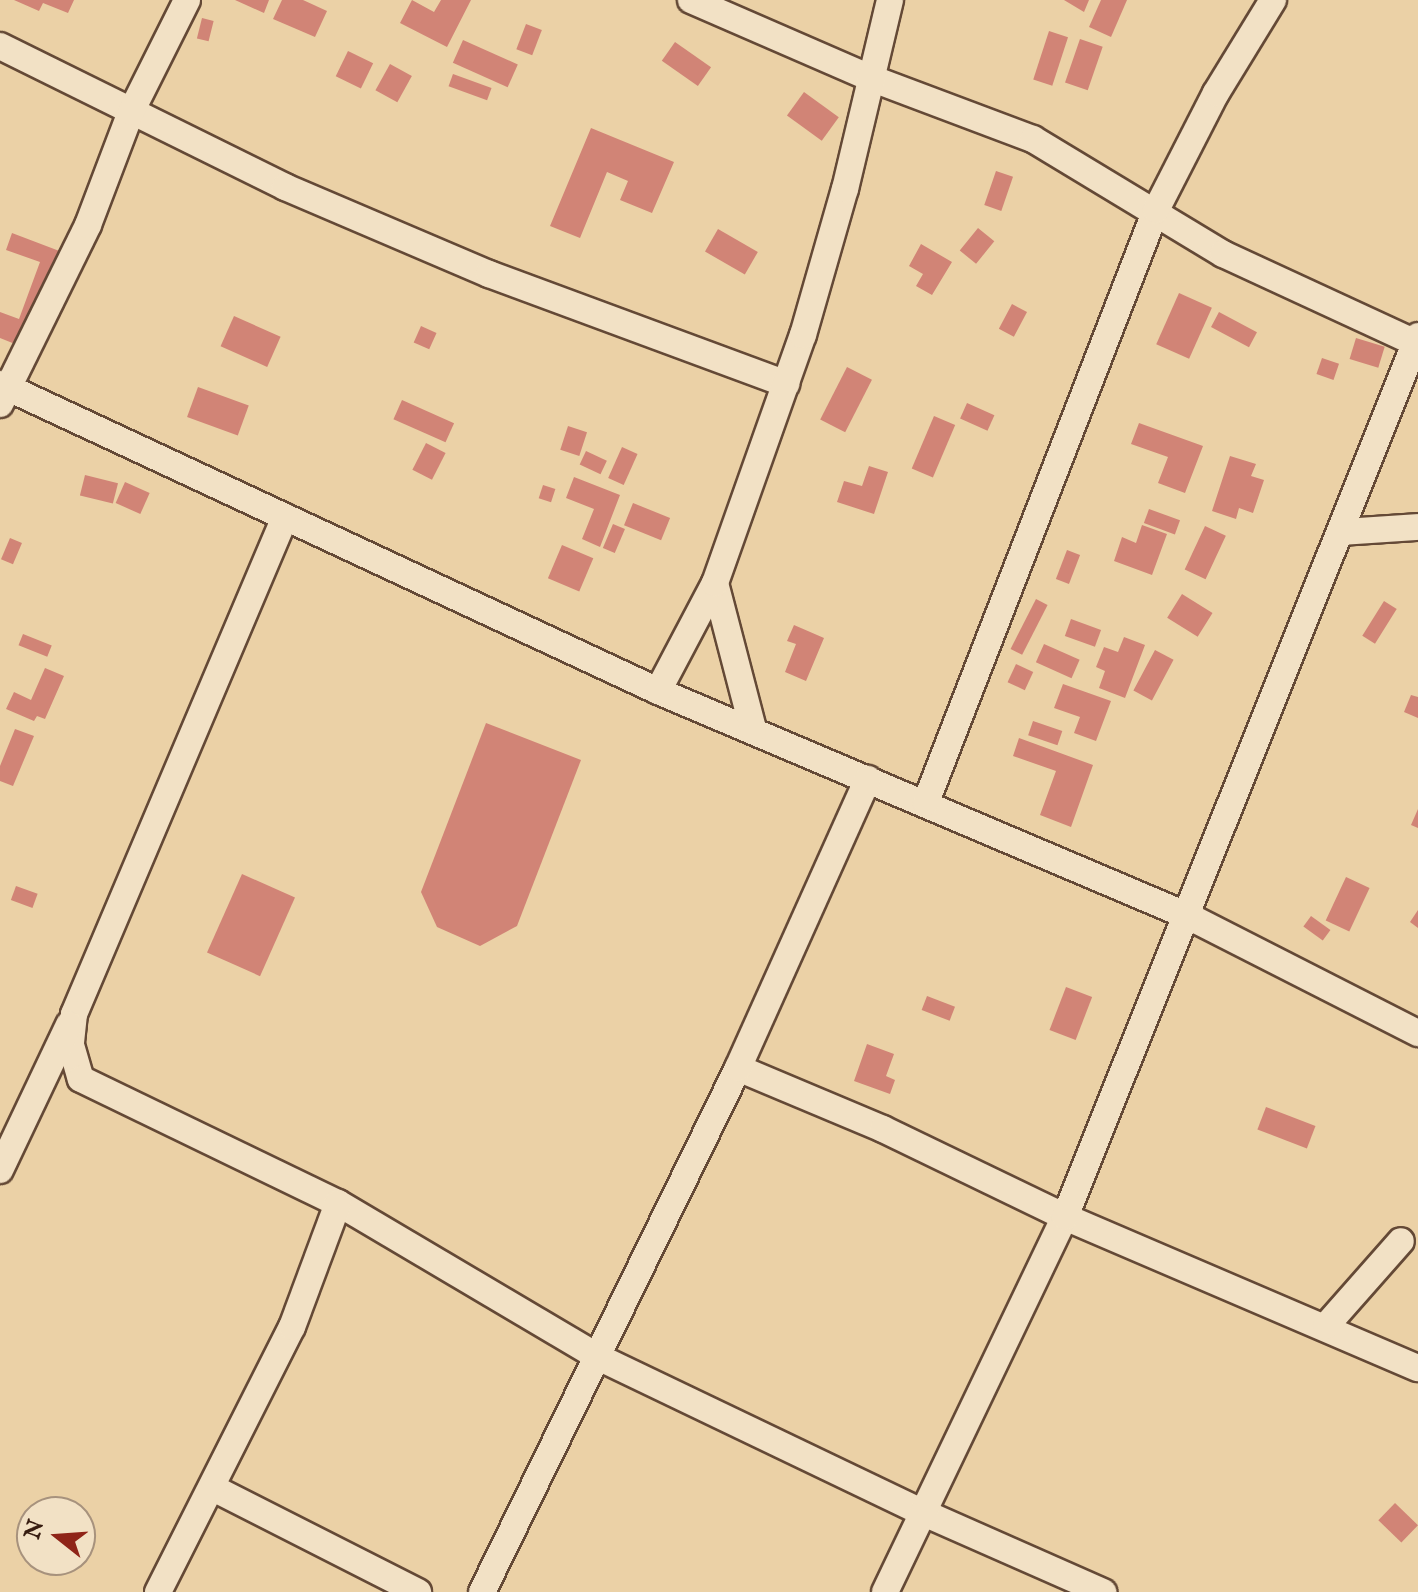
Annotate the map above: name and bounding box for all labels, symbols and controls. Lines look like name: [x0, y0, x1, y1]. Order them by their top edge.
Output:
north arrow: [16, 1496, 96, 1576]
text: N: [19, 1516, 51, 1543]

